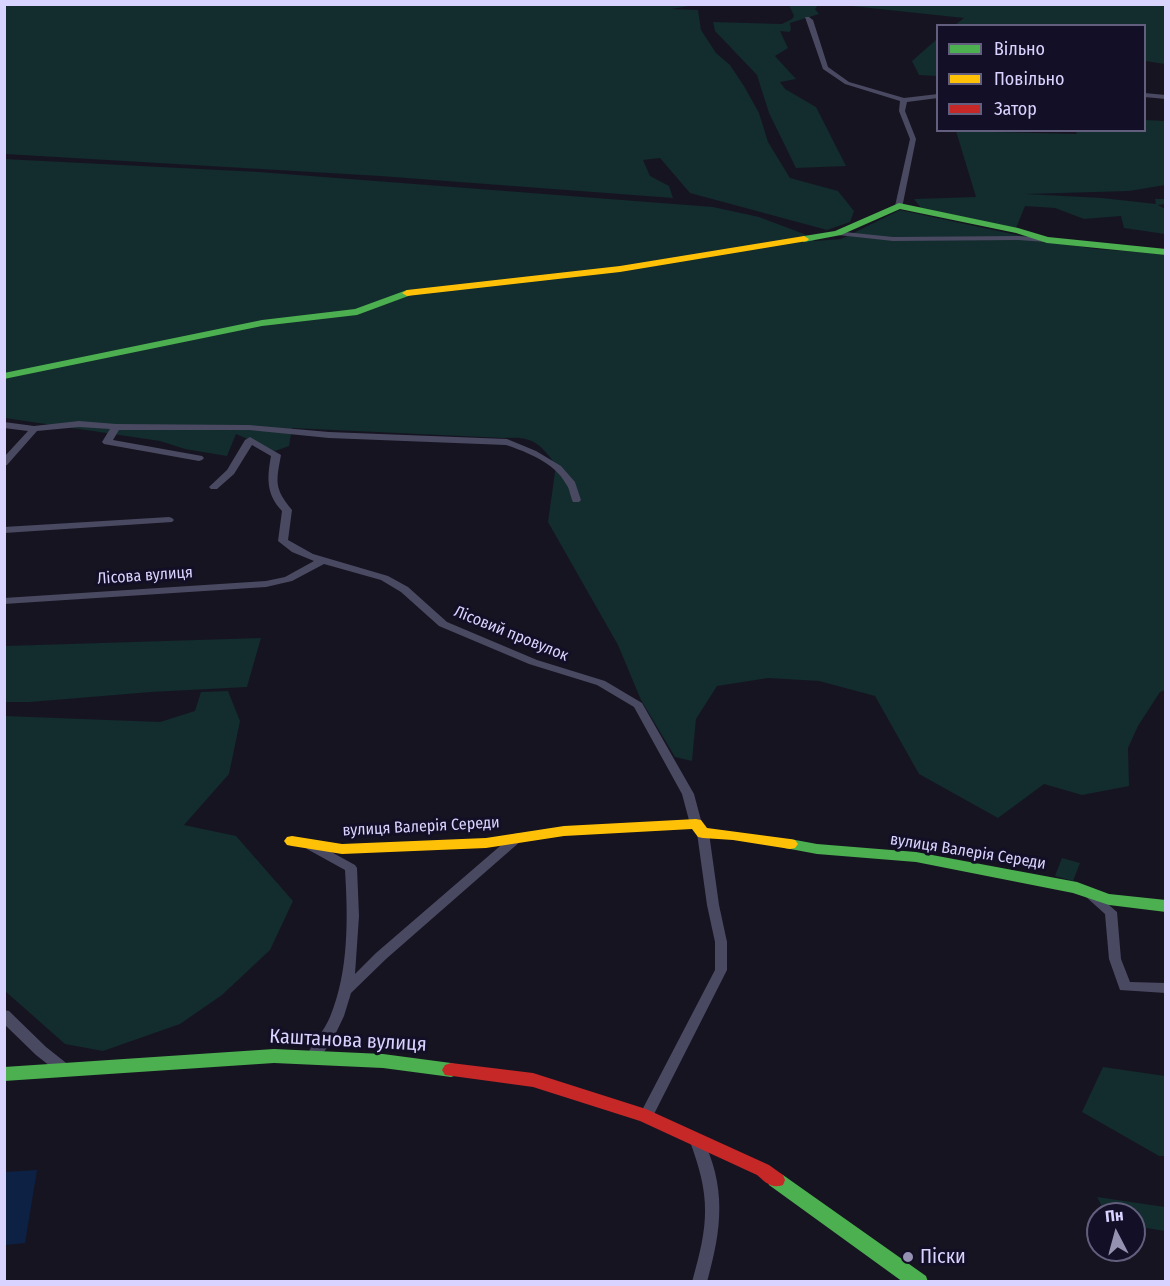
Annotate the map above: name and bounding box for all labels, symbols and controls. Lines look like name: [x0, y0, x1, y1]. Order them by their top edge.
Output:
legend: [936, 24, 1146, 132]
text: Вільно: [994, 38, 1045, 60]
text: Повільно: [994, 68, 1065, 90]
text: Затор: [994, 98, 1037, 120]
street label: Лісова вулиця: [97, 563, 193, 589]
street label: Лісовий провулок: [451, 602, 571, 666]
street label: вулиця Валерія Середи: [342, 813, 500, 841]
street label: вулиця Валерія Середи: [889, 830, 1047, 874]
street label: Каштанова вулиця: [269, 1025, 427, 1057]
north arrow: [1086, 1202, 1146, 1262]
text: Пн: [1104, 1205, 1124, 1226]
place label: Піски: [920, 1245, 966, 1269]
marker: Піски: [901, 1250, 915, 1264]

